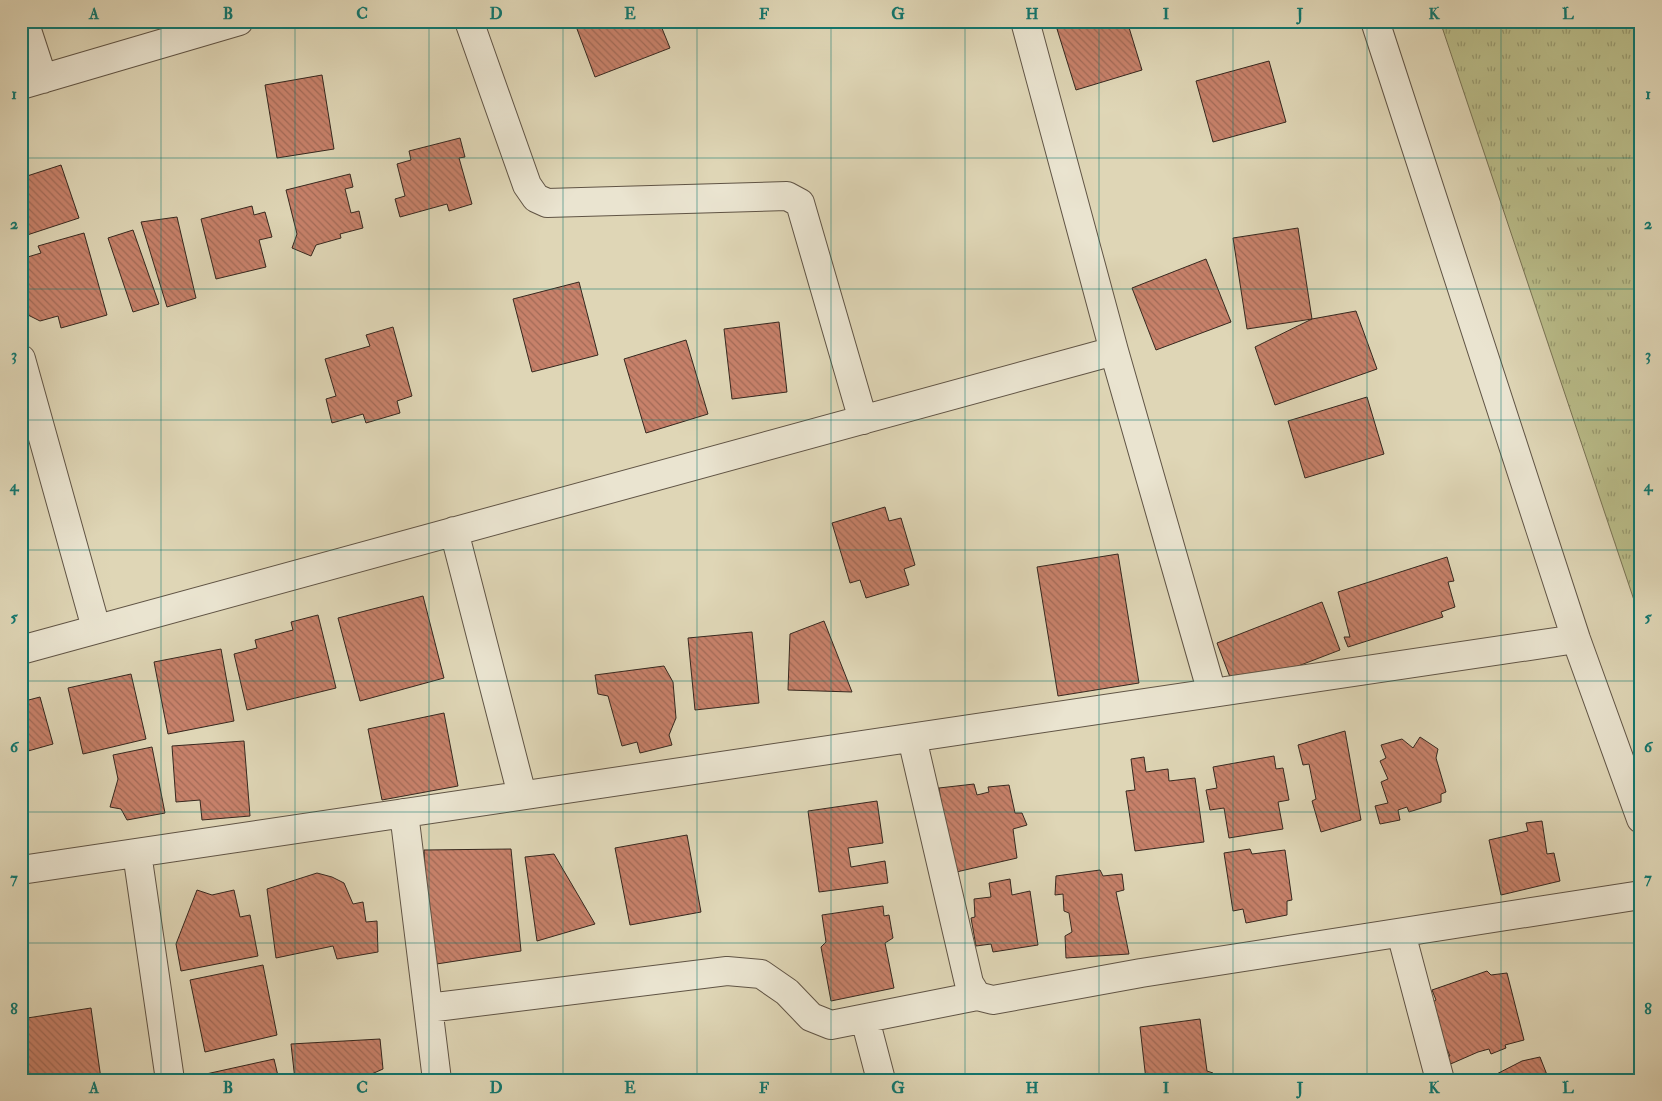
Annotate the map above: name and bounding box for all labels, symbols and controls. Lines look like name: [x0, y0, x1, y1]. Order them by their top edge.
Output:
text: A: [88, 4, 100, 24]
text: B: [223, 4, 233, 24]
text: C: [356, 4, 368, 24]
text: D: [489, 4, 503, 24]
text: E: [624, 4, 636, 24]
text: F: [759, 4, 769, 24]
text: G: [891, 4, 905, 24]
text: H: [1025, 4, 1039, 24]
text: I: [1163, 4, 1170, 24]
text: J: [1296, 4, 1304, 25]
text: K: [1428, 4, 1440, 24]
text: L: [1562, 4, 1574, 24]
text: 1: [11, 84, 17, 104]
text: 1: [1645, 84, 1651, 104]
text: 2: [10, 214, 18, 234]
text: 2: [1644, 214, 1652, 234]
text: 3: [11, 345, 17, 365]
text: 3: [1645, 345, 1651, 365]
text: 4: [9, 476, 20, 496]
text: 4: [1643, 476, 1654, 496]
text: 5: [10, 607, 18, 627]
text: 5: [1644, 607, 1652, 627]
text: 6: [10, 737, 20, 757]
text: 6: [1644, 737, 1654, 757]
text: 7: [10, 868, 18, 888]
text: 7: [1644, 868, 1652, 888]
text: 8: [10, 999, 18, 1019]
text: 8: [1644, 999, 1652, 1019]
text: A: [88, 1078, 100, 1098]
text: B: [223, 1078, 233, 1098]
text: C: [356, 1078, 368, 1098]
text: D: [489, 1078, 503, 1098]
text: E: [624, 1078, 636, 1098]
text: F: [759, 1078, 769, 1098]
text: G: [891, 1078, 905, 1098]
text: H: [1025, 1078, 1039, 1098]
text: I: [1163, 1078, 1170, 1098]
text: J: [1296, 1078, 1304, 1099]
text: K: [1428, 1078, 1440, 1098]
text: L: [1562, 1078, 1574, 1098]

